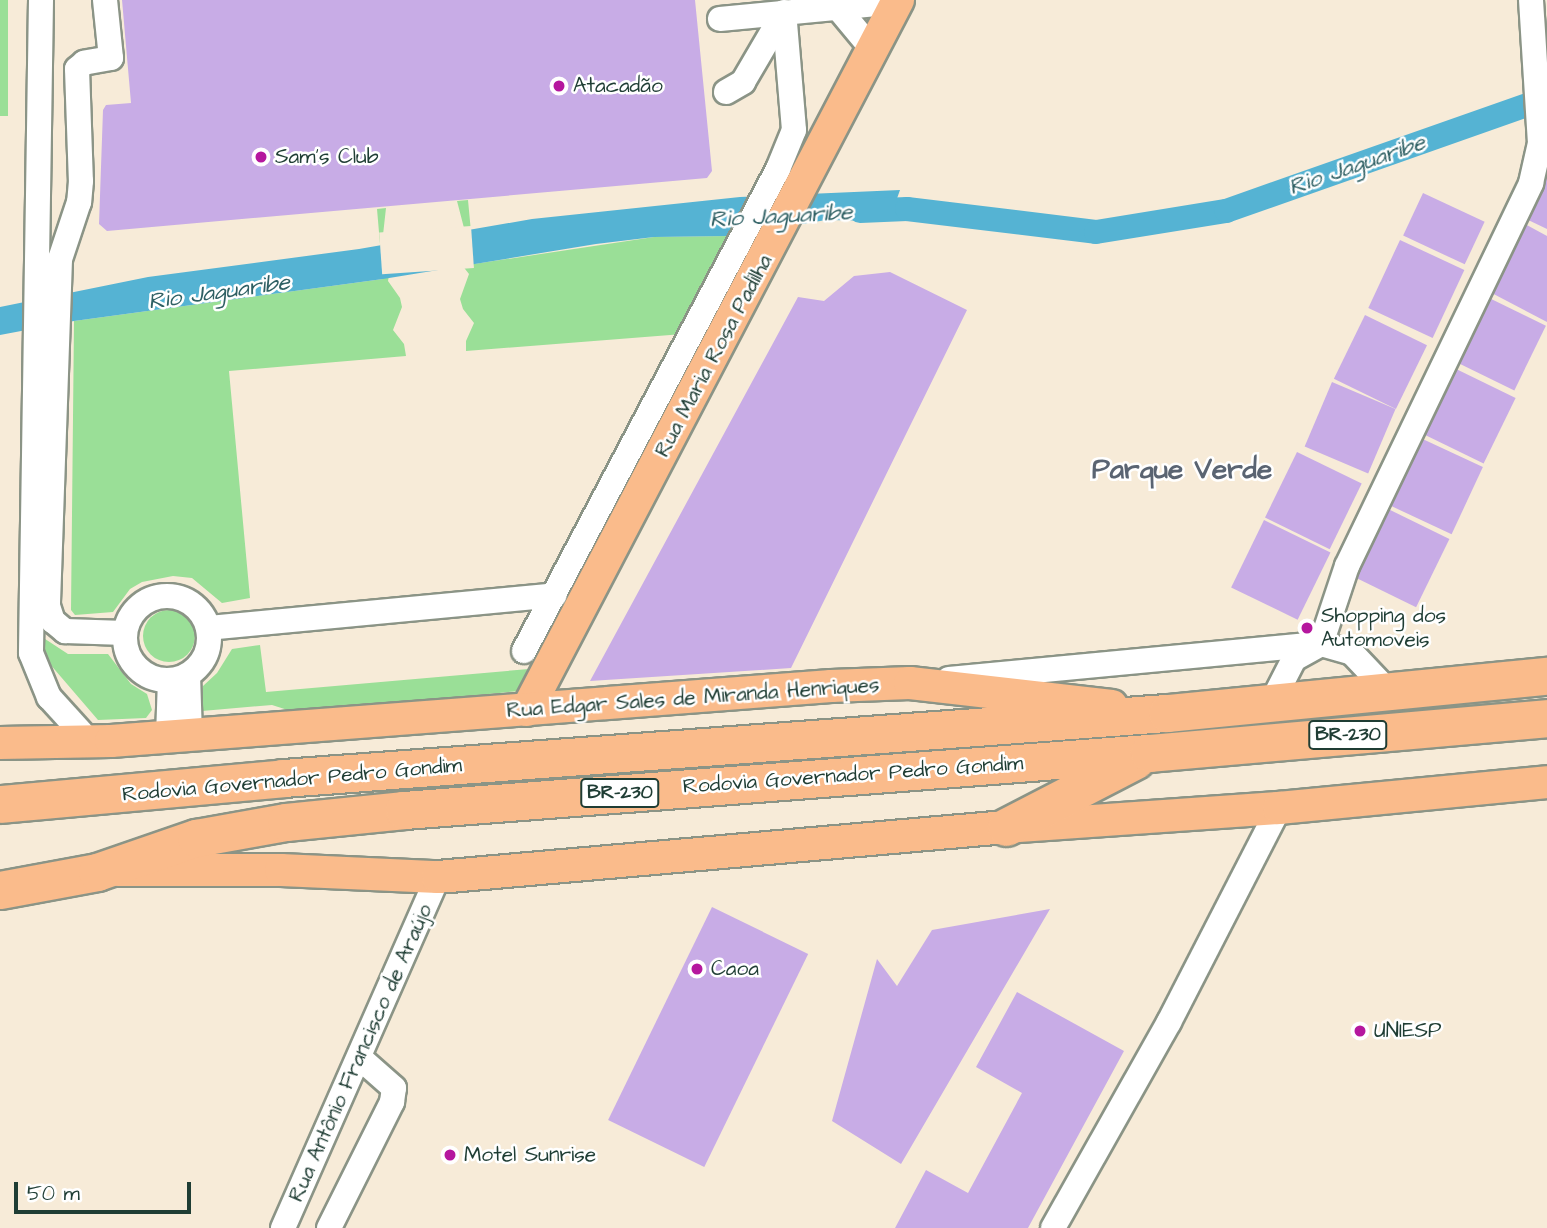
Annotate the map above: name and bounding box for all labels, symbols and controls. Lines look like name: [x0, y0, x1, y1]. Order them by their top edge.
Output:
place label: Atacadão: [573, 73, 663, 99]
marker: Atacadão: [551, 78, 567, 94]
water label: Rio Jaguaribe: [1285, 129, 1429, 201]
place label: Sam's Club: [275, 144, 379, 170]
marker: Sam's Club: [253, 149, 269, 165]
water label: Rio Jaguaribe: [709, 198, 853, 234]
street label: Rua Maria Rosa Padilha: [650, 251, 778, 461]
water label: Rio Jaguaribe: [146, 268, 292, 316]
district label: Parque Verde: [1092, 453, 1272, 487]
place label: Shopping dos Automoveis: [1321, 603, 1446, 653]
marker: Shopping dos Automoveis: [1299, 620, 1315, 636]
street label: Rua Edgar Sales de Miranda Henriques: [506, 672, 880, 724]
road number: BR-230: [1308, 720, 1388, 750]
street label: Rodovia Governador Pedro Gondim: [682, 751, 1024, 799]
street label: Rodovia Governador Pedro Gondim: [121, 753, 463, 807]
road number: BR-230: [580, 778, 660, 808]
street label: Rua Antônio Francisco de Araújo: [284, 900, 438, 1206]
place label: Caoa: [711, 956, 759, 982]
marker: Caoa: [689, 961, 705, 977]
place label: UNIESP: [1374, 1018, 1441, 1044]
marker: UNIESP: [1352, 1023, 1368, 1039]
place label: Motel Sunrise: [464, 1142, 596, 1168]
marker: Motel Sunrise: [442, 1147, 458, 1163]
scale bar: [18, 1168, 194, 1212]
text: 50 m: [27, 1179, 80, 1208]

